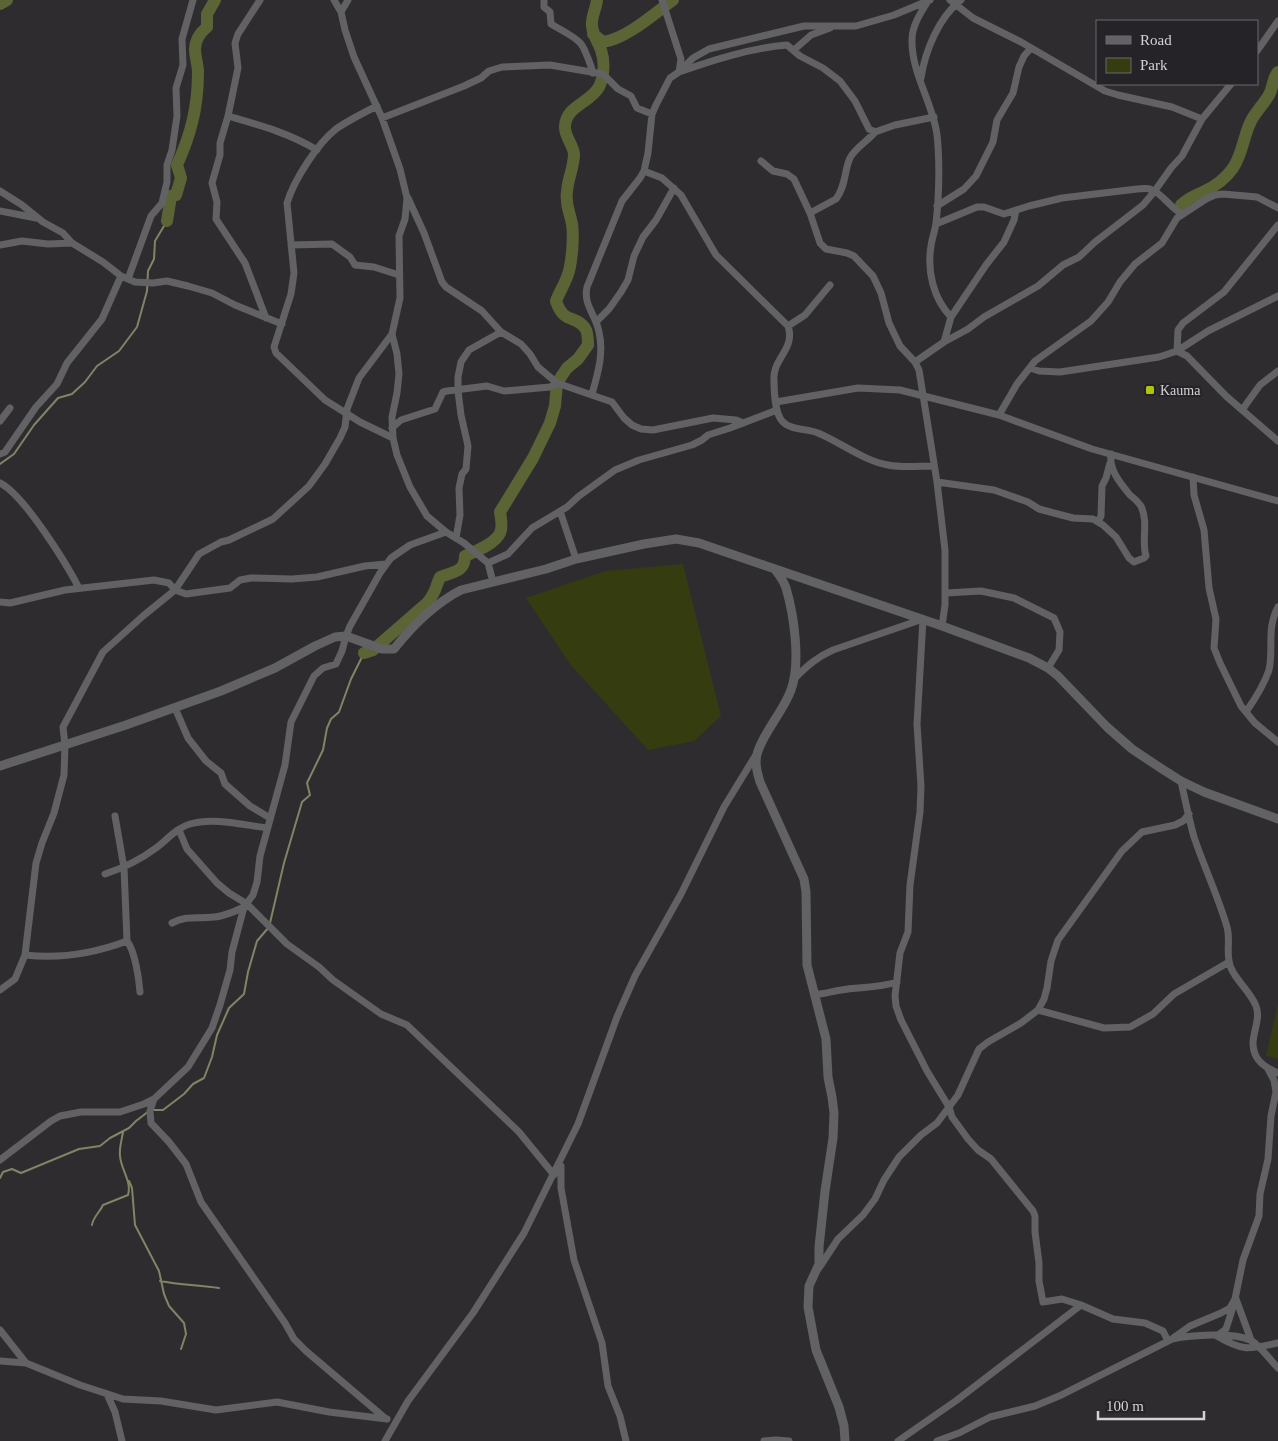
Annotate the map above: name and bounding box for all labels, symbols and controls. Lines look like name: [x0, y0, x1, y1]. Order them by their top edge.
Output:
legend: [1096, 20, 1258, 85]
text: Road: [1140, 32, 1172, 48]
text: Park: [1140, 57, 1168, 73]
place label: Kauma: [1160, 383, 1201, 398]
marker: Kauma: [1144, 384, 1156, 396]
scale bar: [1098, 1388, 1204, 1420]
text: 100 m: [1106, 1398, 1144, 1414]

